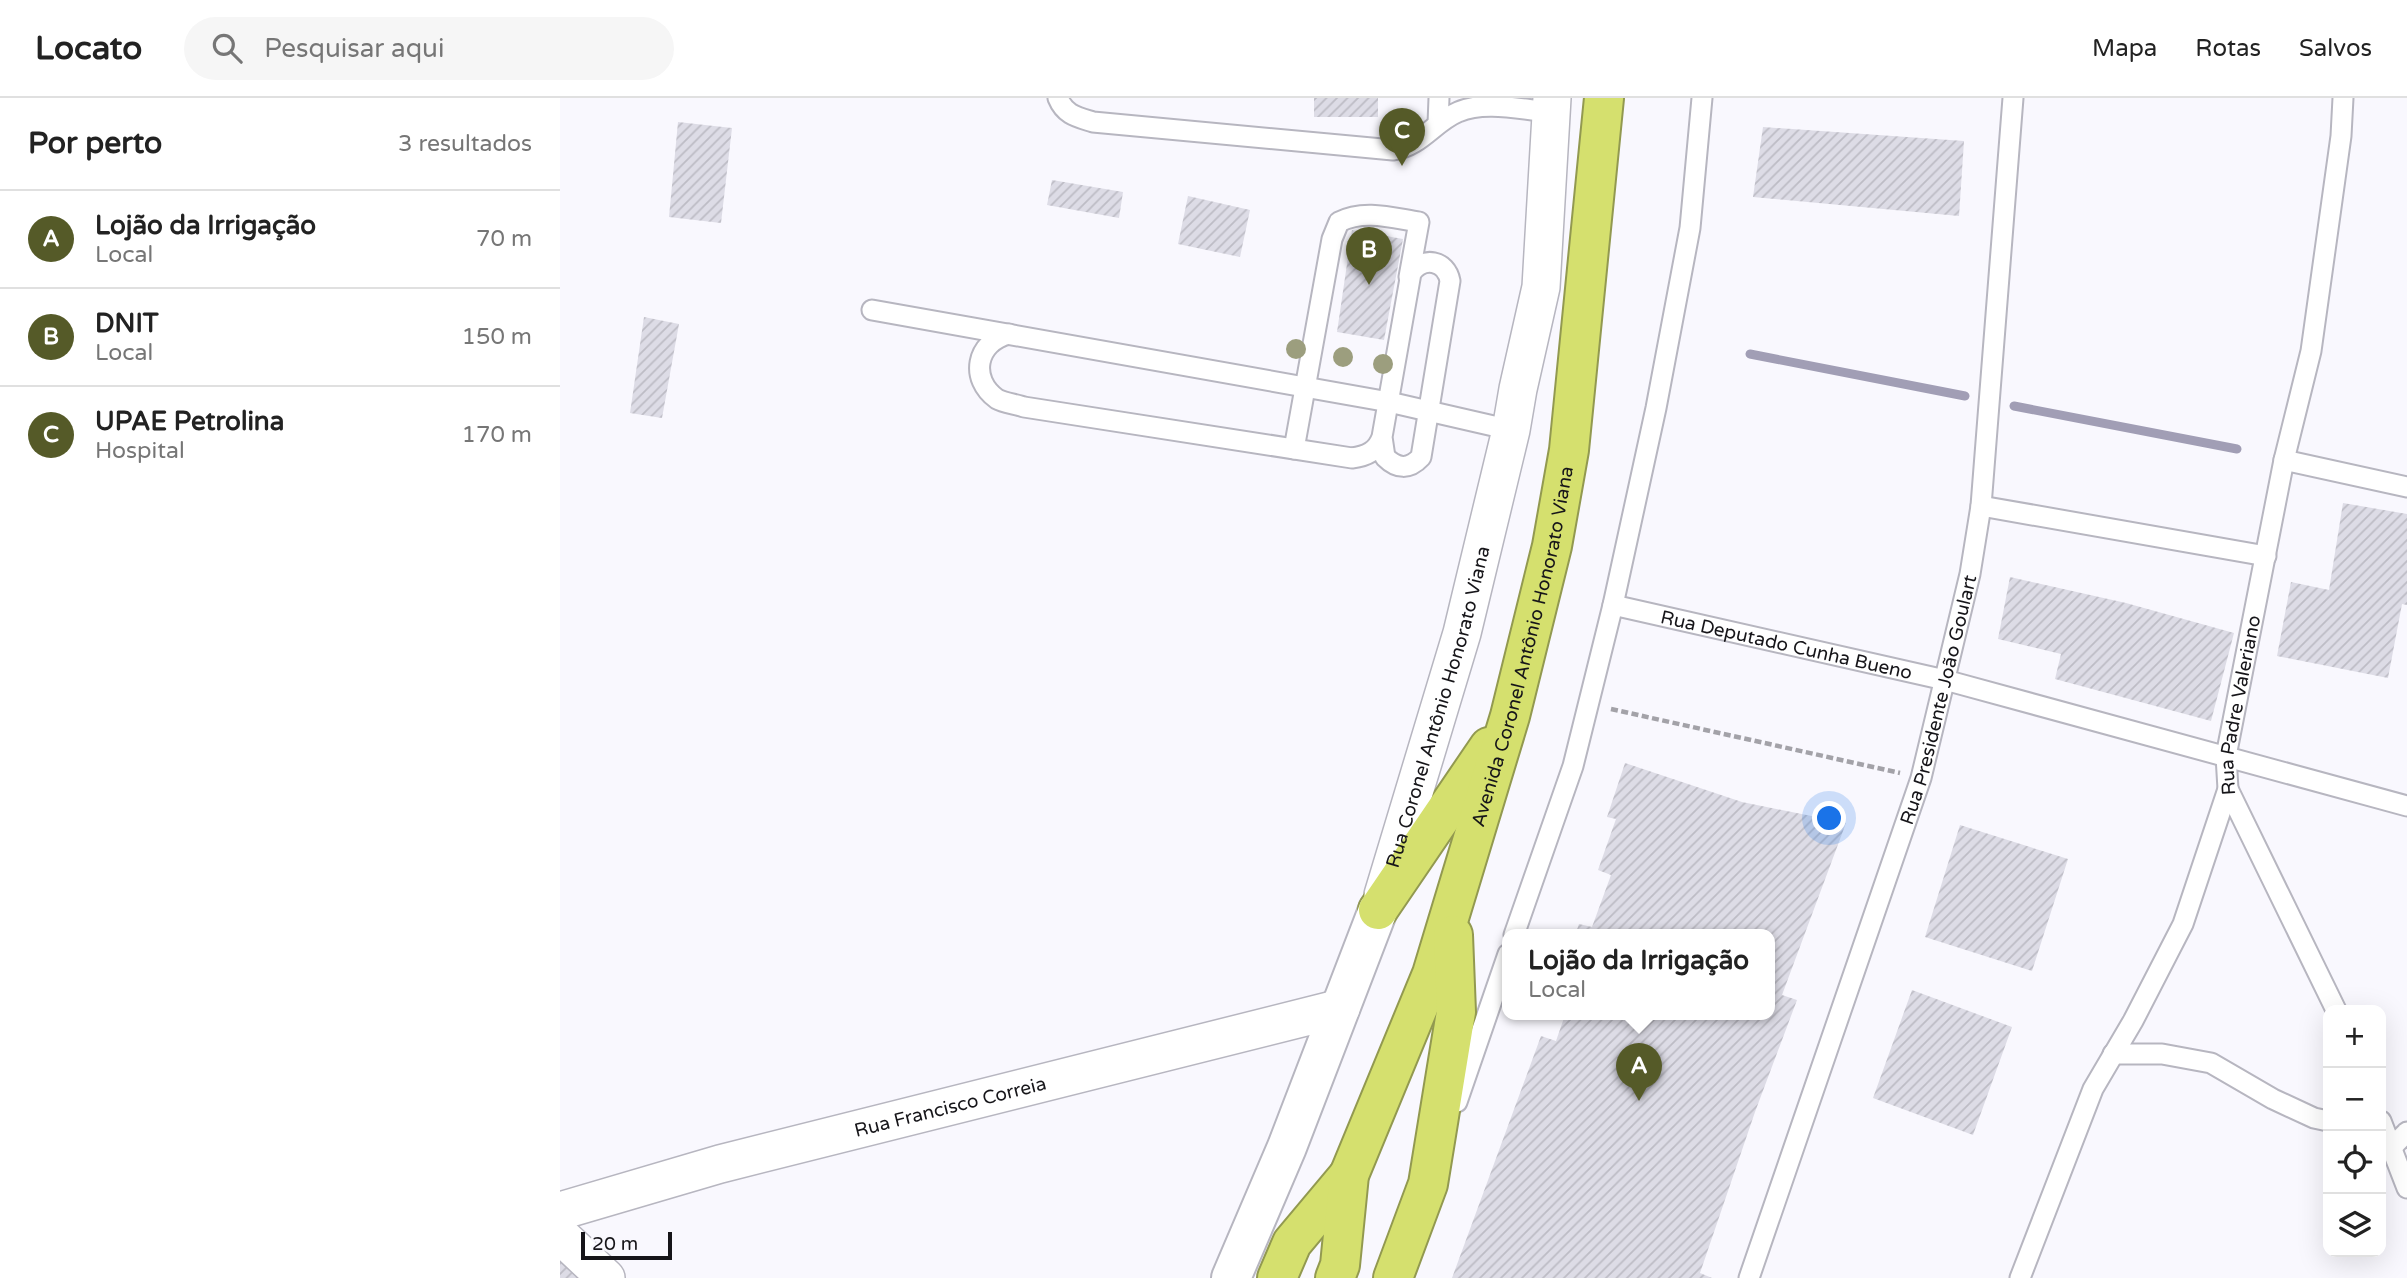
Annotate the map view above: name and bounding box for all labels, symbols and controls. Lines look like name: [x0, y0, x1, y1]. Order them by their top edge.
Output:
search box: [184, 17, 674, 80]
text: Locato: [35, 29, 142, 68]
icon: search: [208, 29, 246, 67]
text: Pesquisar aqui: [264, 33, 444, 64]
text: Mapa: [2092, 34, 2157, 63]
text: Rotas: [2195, 34, 2261, 63]
text: Salvos: [2299, 34, 2372, 63]
pin: C: [1379, 108, 1425, 166]
text: Por perto: [28, 125, 162, 162]
text: 3 resultados: [398, 130, 532, 158]
text: Lojão da Irrigação: [95, 210, 316, 241]
text: A: [42, 225, 60, 253]
text: 70 m: [476, 225, 532, 253]
pin: B: [1346, 227, 1392, 285]
text: Local: [95, 241, 153, 269]
text: DNIT: [95, 308, 159, 339]
text: B: [43, 323, 59, 351]
text: 150 m: [462, 323, 532, 351]
text: Local: [95, 339, 153, 367]
text: UPAE Petrolina: [95, 406, 284, 437]
text: C: [43, 421, 59, 449]
text: 170 m: [462, 421, 532, 449]
text: Hospital: [95, 437, 185, 465]
street label: Avenida Coronel Antônio Honorato Viana: [1467, 464, 1578, 829]
street label: Rua Coronel Antônio Honorato Viana: [1382, 544, 1495, 871]
street label: Rua Presidente João Goulart: [1896, 573, 1981, 828]
street label: Rua Deputado Cunha Bueno: [1658, 606, 1914, 684]
street label: Rua Padre Valeriano: [2216, 613, 2265, 796]
your location: [1812, 801, 1846, 835]
popup: [1502, 929, 1775, 1020]
text: Lojão da Irrigação: [1528, 945, 1749, 976]
text: Local: [1528, 976, 1586, 1004]
map controls: [2323, 1005, 2386, 1257]
button: +: [2323, 1005, 2386, 1068]
pin: A: [1616, 1043, 1662, 1101]
button: −: [2323, 1068, 2386, 1131]
street label: Rua Francisco Correia: [852, 1073, 1048, 1142]
button: locate: [2323, 1131, 2386, 1194]
button: layers: [2323, 1194, 2386, 1257]
scale bar: [581, 1229, 672, 1261]
text: 20 m: [592, 1233, 638, 1255]

